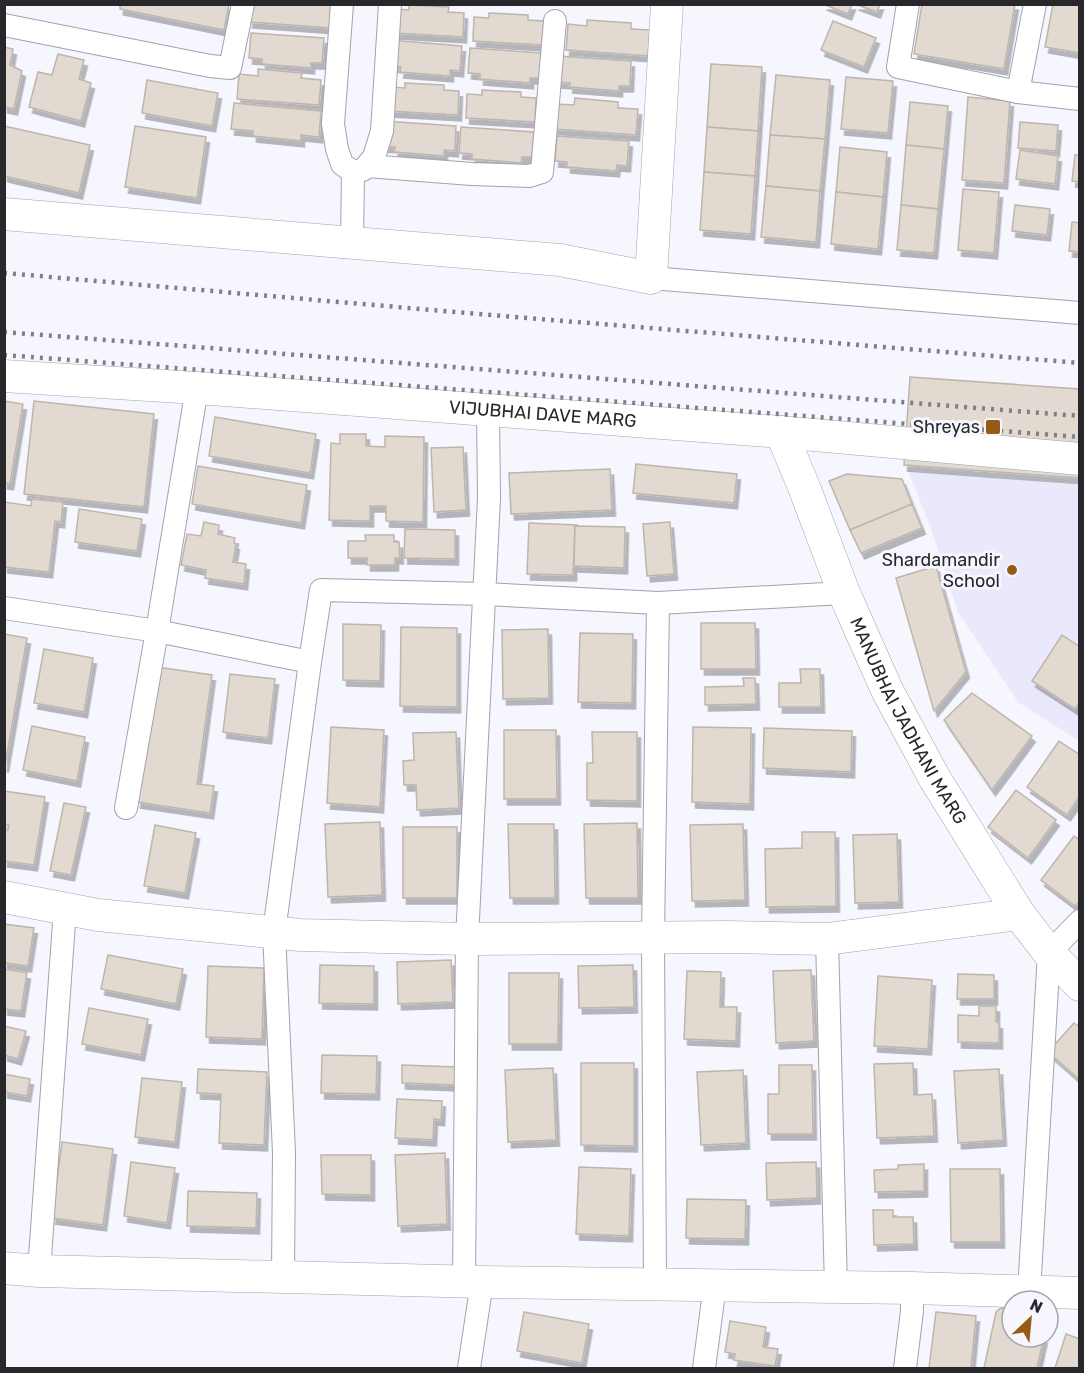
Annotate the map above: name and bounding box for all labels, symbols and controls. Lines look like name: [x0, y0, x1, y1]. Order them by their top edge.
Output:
street label: VIJUBHAI DAVE MARG: [448, 396, 637, 432]
place label: Shreyas: [913, 416, 980, 438]
marker: Shreyas: [984, 418, 1002, 436]
place label: Shardamandir School: [882, 549, 1000, 592]
marker: Shardamandir School: [1005, 563, 1019, 577]
street label: MANUBHAI JADHANI MARG: [845, 614, 971, 828]
north arrow: [1000, 1289, 1060, 1349]
text: N: [1027, 1295, 1046, 1317]

